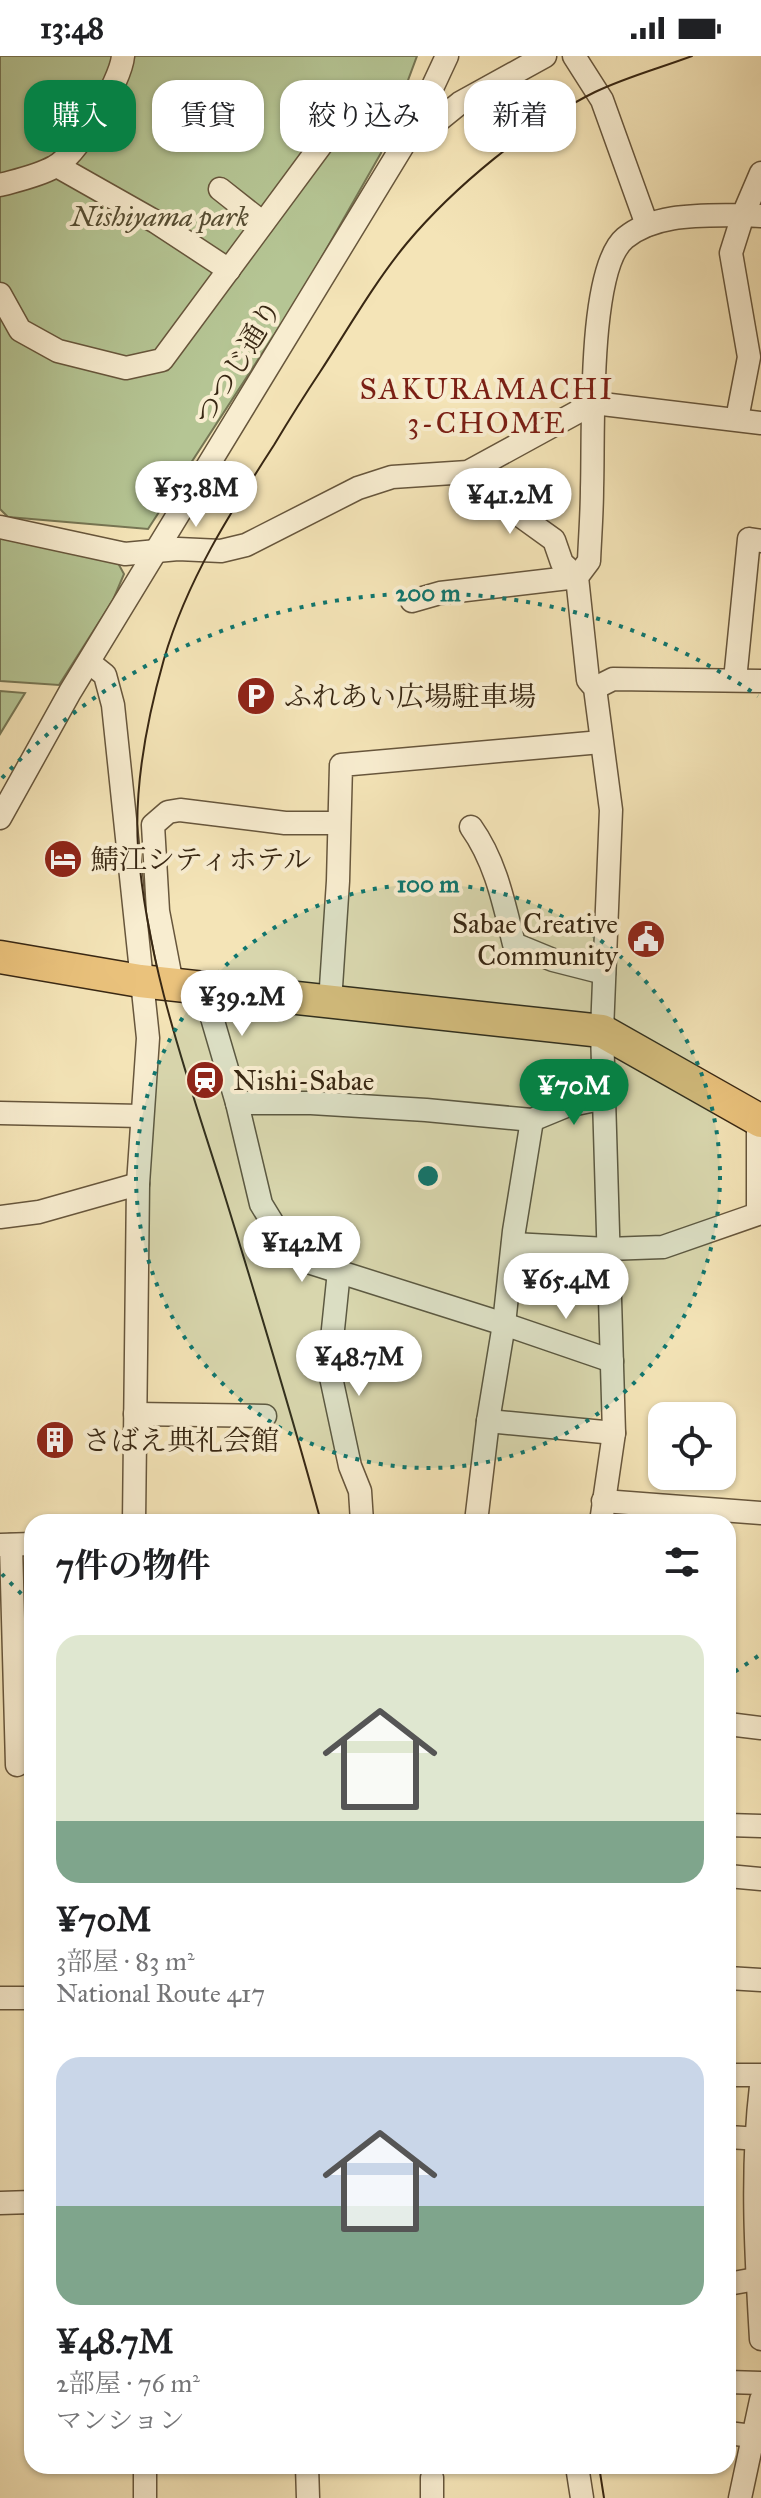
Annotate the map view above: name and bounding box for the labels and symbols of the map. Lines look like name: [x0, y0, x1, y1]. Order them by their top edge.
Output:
park label: Nishiyama park: [69, 199, 250, 234]
street label: つつじ通り: [187, 293, 289, 431]
district label: SAKURAMACHI 3-CHOME: [360, 371, 614, 441]
pin: ¥53.8M: [131, 461, 261, 529]
pin: ¥41.2M: [445, 468, 575, 536]
text: 200 m: [395, 578, 461, 608]
parking icon: ふれあい広場駐車場: [235, 675, 277, 717]
place label: ふれあい広場駐車場: [284, 679, 536, 714]
hotel icon: 鯖江シティホテル: [42, 838, 84, 880]
place label: 鯖江シティホテル: [91, 842, 311, 877]
text: 100 m: [397, 869, 460, 899]
place label: Sabae Creative Community: [452, 906, 619, 973]
public building icon: Sabae Creative Community: [625, 918, 667, 960]
pin: ¥39.2M: [177, 970, 307, 1038]
station icon: Nishi-Sabae: [184, 1059, 226, 1101]
pin: ¥70M: [527, 1059, 621, 1127]
place label: Nishi-Sabae: [233, 1063, 374, 1098]
centre of rings: [414, 1162, 442, 1190]
pin: ¥142M: [246, 1216, 358, 1284]
pin: ¥65.4M: [501, 1253, 631, 1321]
pin: ¥48.7M: [294, 1330, 424, 1398]
building icon: さばえ典礼会館: [34, 1419, 76, 1461]
place label: さばえ典礼会館: [83, 1423, 279, 1458]

